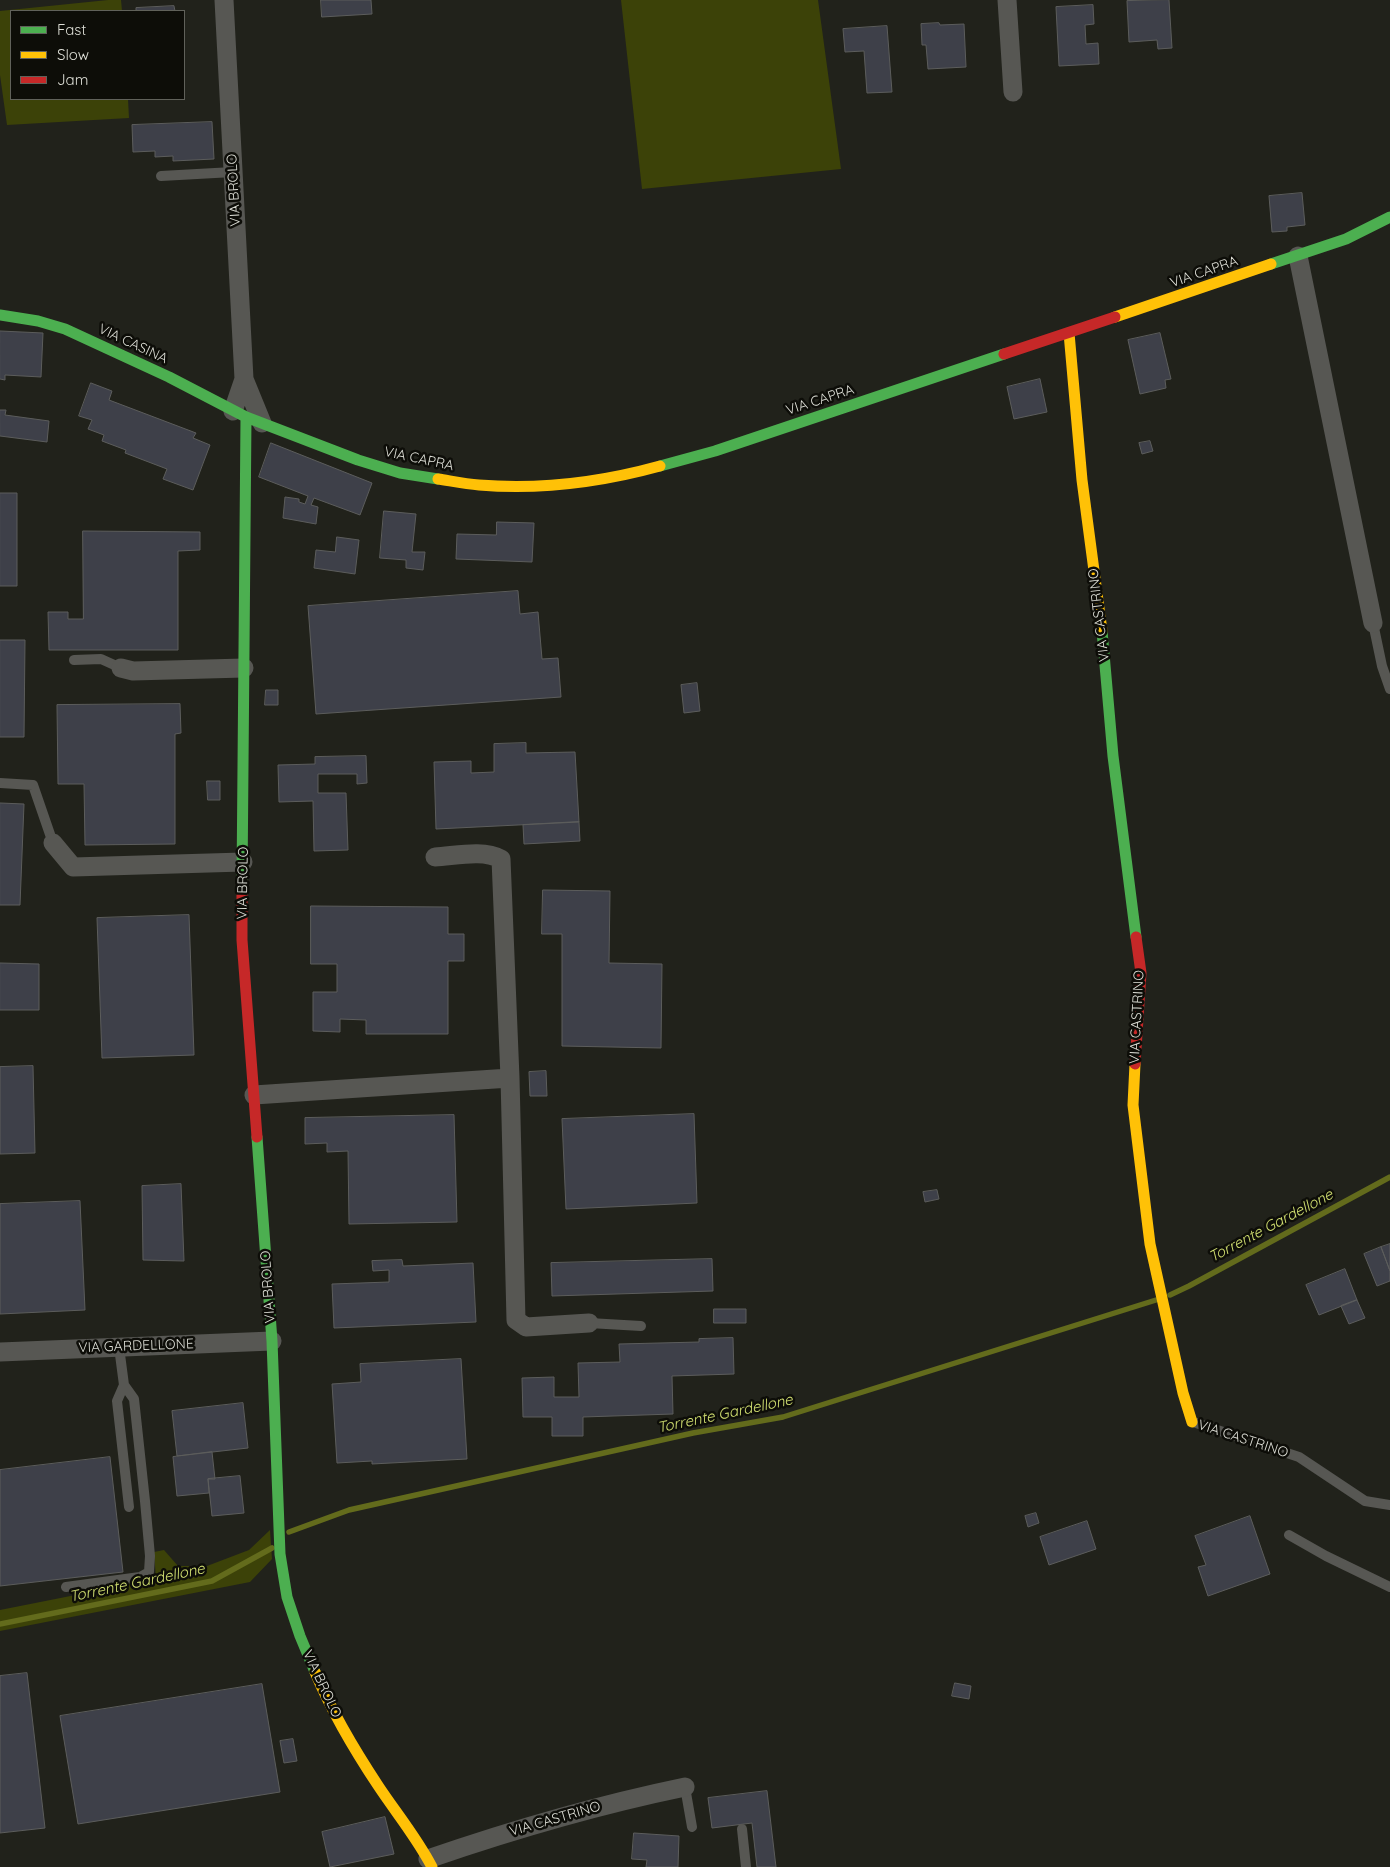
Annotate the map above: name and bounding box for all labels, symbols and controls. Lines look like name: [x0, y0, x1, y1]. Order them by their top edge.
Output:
legend: [10, 10, 185, 100]
text: Fast: [57, 20, 86, 39]
text: Slow: [57, 45, 89, 64]
text: Jam: [57, 70, 88, 89]
street label: VIA BROLO: [224, 153, 244, 227]
street label: VIA CAPRA: [1168, 253, 1240, 291]
street label: VIA CASINA: [96, 321, 170, 367]
street label: VIA CAPRA: [784, 381, 856, 419]
street label: VIA CAPRA: [383, 443, 455, 475]
street label: VIA CASTRINO: [1085, 567, 1113, 663]
street label: VIA BROLO: [234, 846, 252, 920]
street label: VIA CASTRINO: [1126, 970, 1148, 1064]
water label: Torrente Gardellone: [1206, 1186, 1336, 1266]
street label: VIA BROLO: [257, 1250, 279, 1324]
street label: VIA GARDELLONE: [78, 1336, 194, 1356]
water label: Torrente Gardellone: [656, 1391, 794, 1437]
street label: VIA CASTRINO: [1196, 1416, 1290, 1462]
water label: Torrente Gardellone: [68, 1560, 206, 1606]
street label: VIA BROLO: [299, 1647, 345, 1721]
street label: VIA CASTRINO: [508, 1798, 602, 1840]

